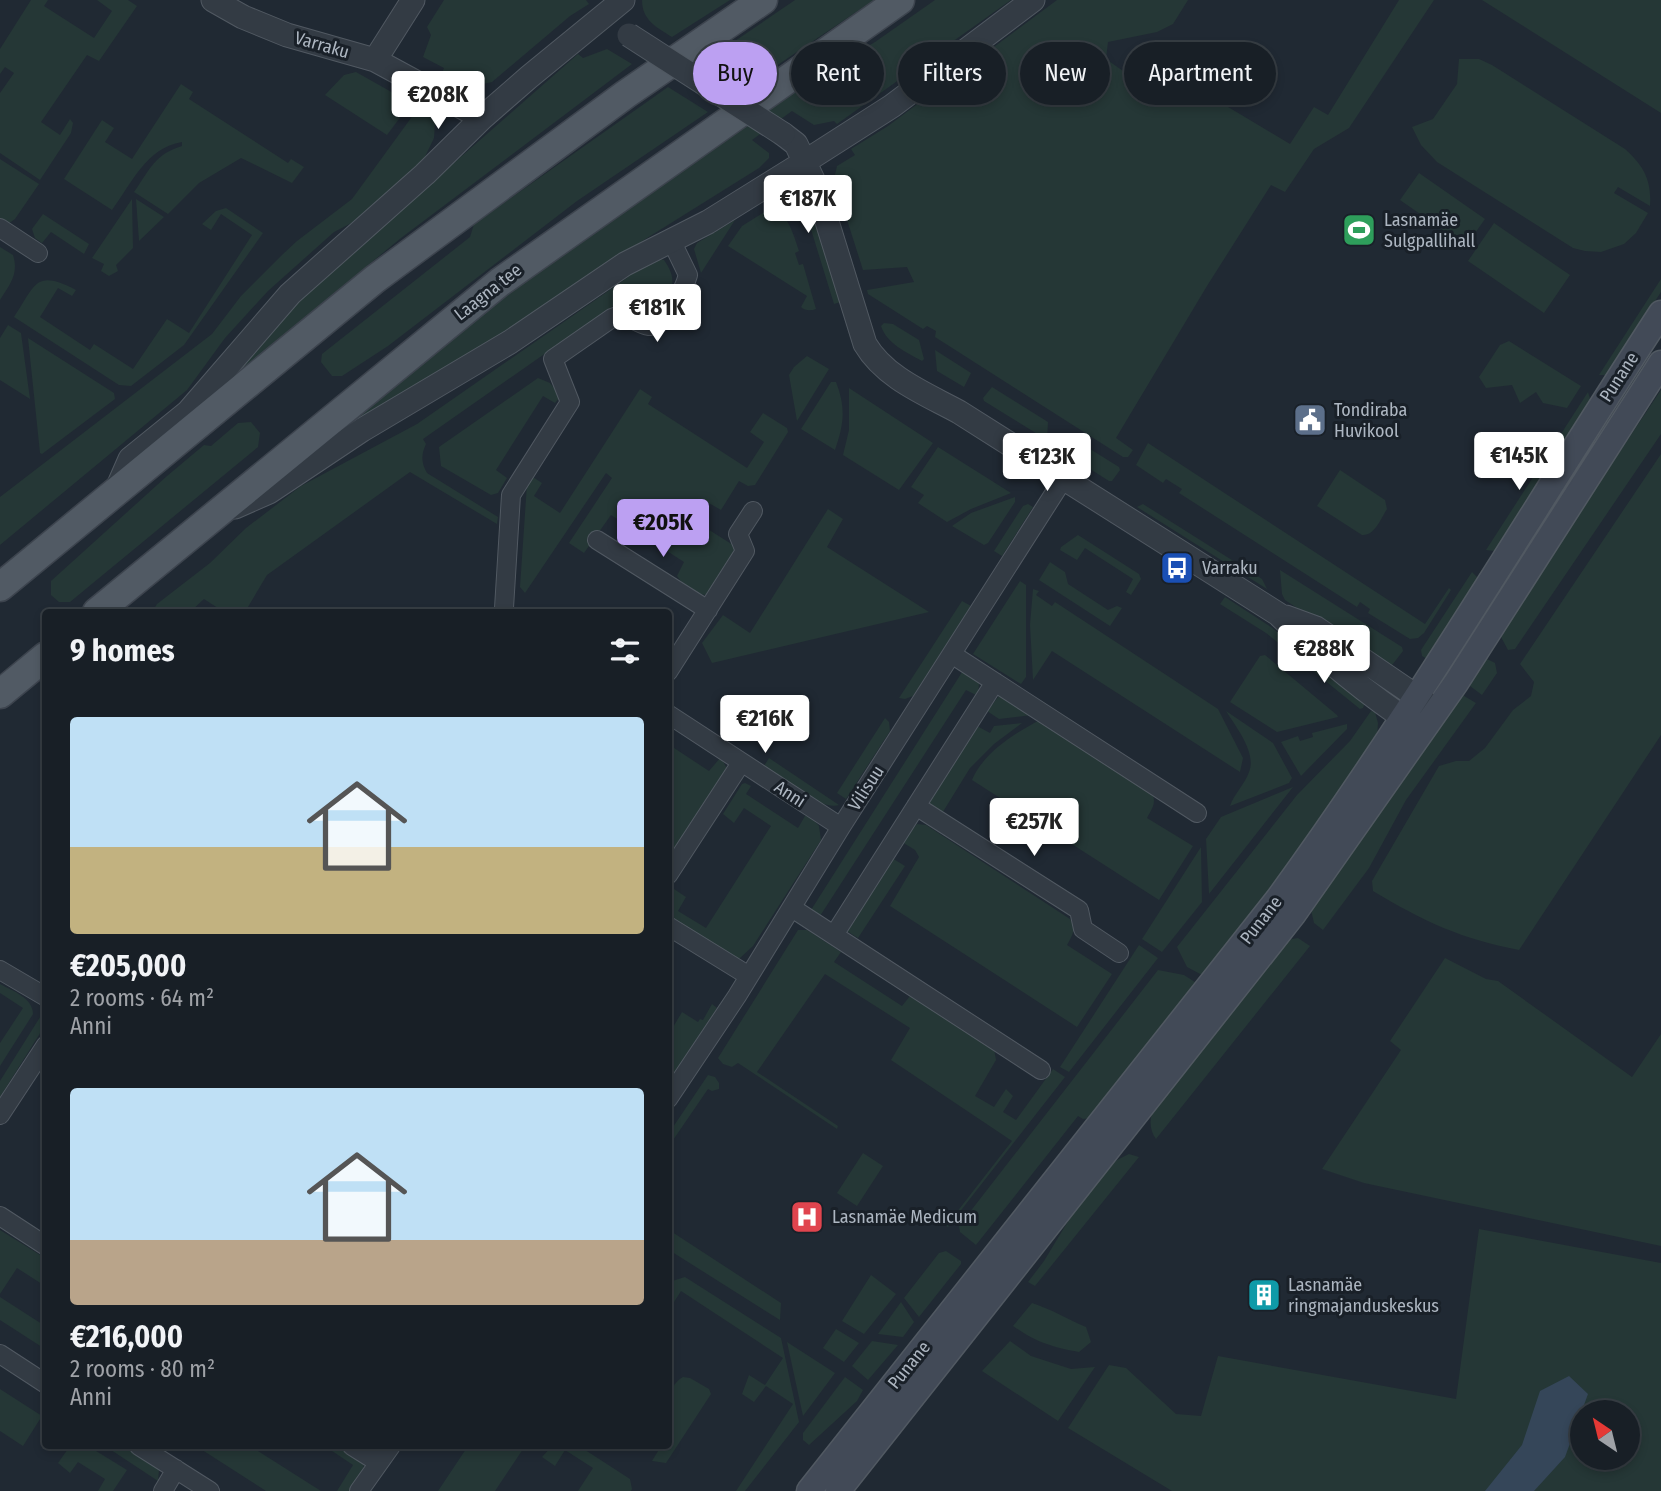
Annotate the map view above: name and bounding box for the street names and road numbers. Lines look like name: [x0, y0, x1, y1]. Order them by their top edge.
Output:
street label: Varraku: [292, 27, 352, 63]
street label: Laagna tee: [450, 259, 526, 325]
street label: Punane: [1595, 348, 1643, 406]
street label: Vilisuu: [843, 761, 889, 815]
street label: Anni: [770, 776, 810, 812]
street label: Punane: [1235, 891, 1287, 948]
street label: Punane: [883, 1337, 935, 1393]

